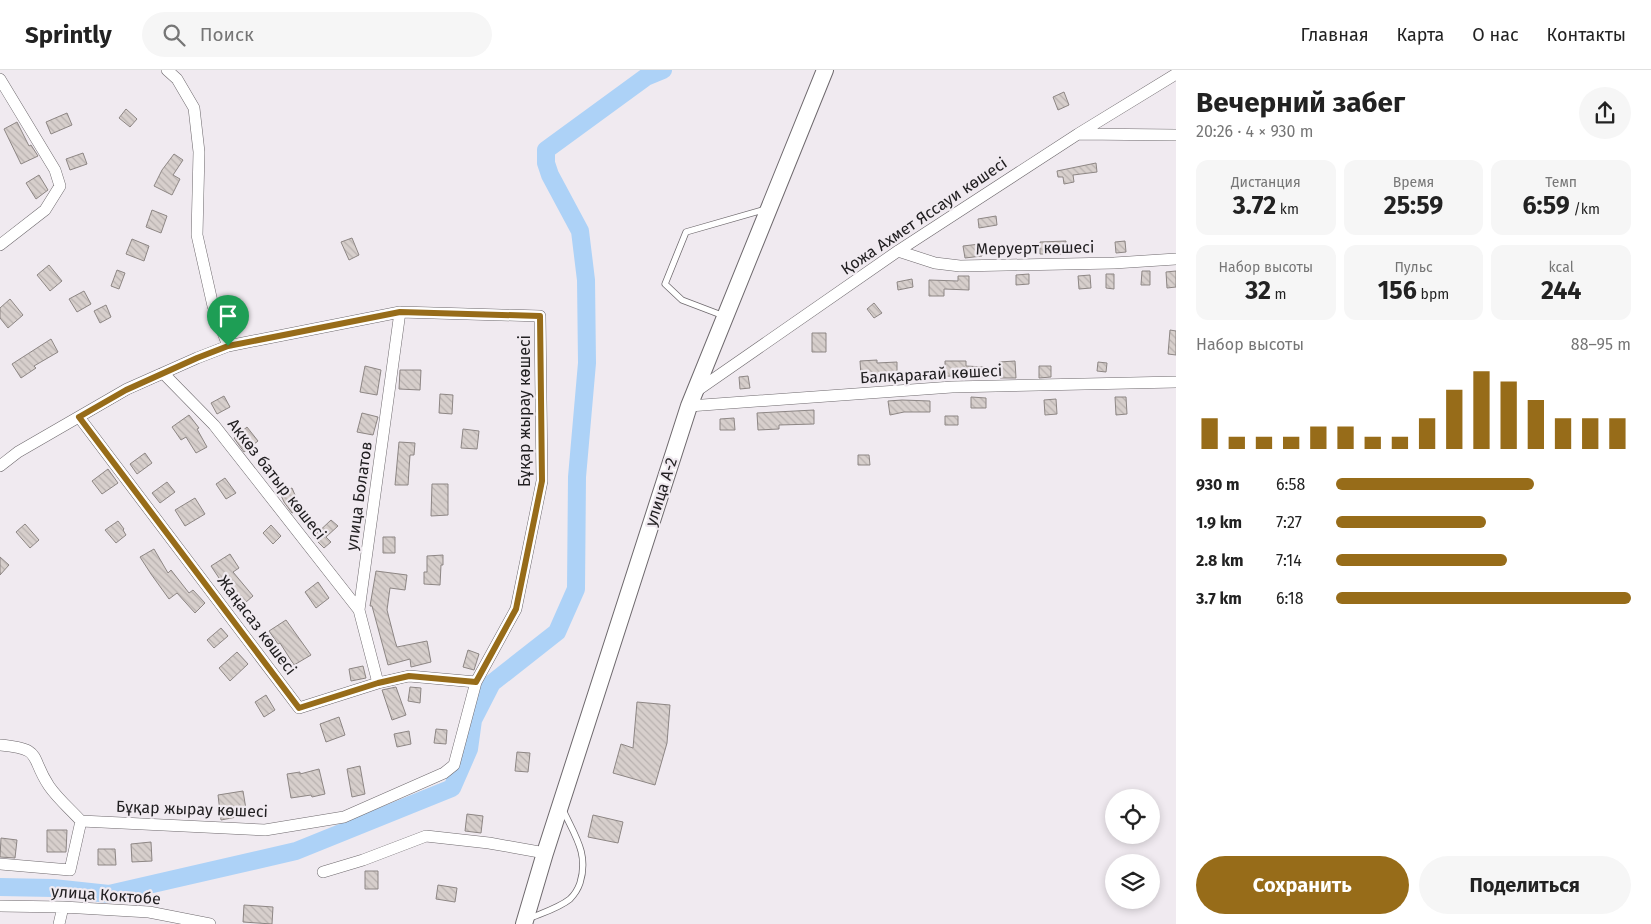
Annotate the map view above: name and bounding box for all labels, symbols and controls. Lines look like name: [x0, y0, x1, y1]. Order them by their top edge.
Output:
search box: [142, 12, 492, 57]
text: Sprintly: [25, 21, 112, 49]
icon: search: [160, 21, 188, 49]
text: Поиск: [200, 23, 254, 46]
text: Главная: [1301, 24, 1369, 46]
text: Карта: [1397, 24, 1444, 46]
text: О нас: [1472, 24, 1519, 46]
text: Контакты: [1547, 24, 1626, 46]
text: Вечерний забег: [1196, 86, 1405, 119]
button: share: [1579, 87, 1631, 139]
text: 20:26 · 4 × 930 m: [1196, 122, 1313, 141]
street label: Қожа Ахмет Яссауи көшесі: [837, 153, 1011, 279]
text: Дистанция: [1231, 174, 1301, 191]
text: Время: [1393, 174, 1434, 191]
text: Темп: [1545, 174, 1577, 191]
text: 3.72: [1233, 191, 1276, 221]
text: 25:59: [1384, 191, 1443, 221]
text: 6:59: [1522, 191, 1570, 221]
text: km: [1276, 201, 1299, 218]
text: /km: [1570, 201, 1600, 218]
street label: Меруерт көшесі: [975, 237, 1095, 259]
text: Набор высоты: [1219, 259, 1313, 276]
text: Пульс: [1394, 259, 1433, 276]
text: kcal: [1549, 259, 1574, 276]
text: 32: [1245, 276, 1271, 306]
text: 156: [1378, 276, 1417, 306]
text: 244: [1541, 276, 1581, 306]
text: m: [1271, 286, 1287, 303]
text: bpm: [1417, 286, 1449, 303]
pin: [207, 295, 249, 346]
icon: arrive: [214, 302, 242, 330]
street label: Бұқар жырау көшесі: [515, 335, 534, 487]
text: Набор высоты: [1196, 335, 1304, 354]
text: 88–95 m: [1571, 335, 1631, 354]
street label: Балқарағай көшесі: [859, 361, 1003, 387]
street label: Аккөз батыр көшесі: [224, 415, 330, 543]
street label: улица Болатов: [342, 440, 376, 552]
street label: улица А-2: [641, 455, 681, 529]
text: 930 m: [1196, 475, 1240, 494]
text: 6:58: [1276, 475, 1305, 494]
text: 1.9 km: [1196, 513, 1242, 532]
text: 7:27: [1276, 513, 1302, 532]
text: 2.8 km: [1196, 551, 1244, 570]
text: 7:14: [1276, 551, 1302, 570]
street label: Жаңасаз көшесі: [213, 572, 301, 678]
text: 3.7 km: [1196, 589, 1242, 608]
text: 6:18: [1276, 589, 1303, 608]
map controls: [1105, 789, 1160, 909]
button: locate: [1105, 789, 1160, 844]
street label: Бұқар жырау көшесі: [116, 797, 268, 821]
button: layers: [1105, 854, 1160, 909]
button: Сохранить: [1196, 856, 1409, 914]
button: Поделиться: [1419, 856, 1631, 914]
street label: улица Коктобе: [51, 882, 161, 908]

